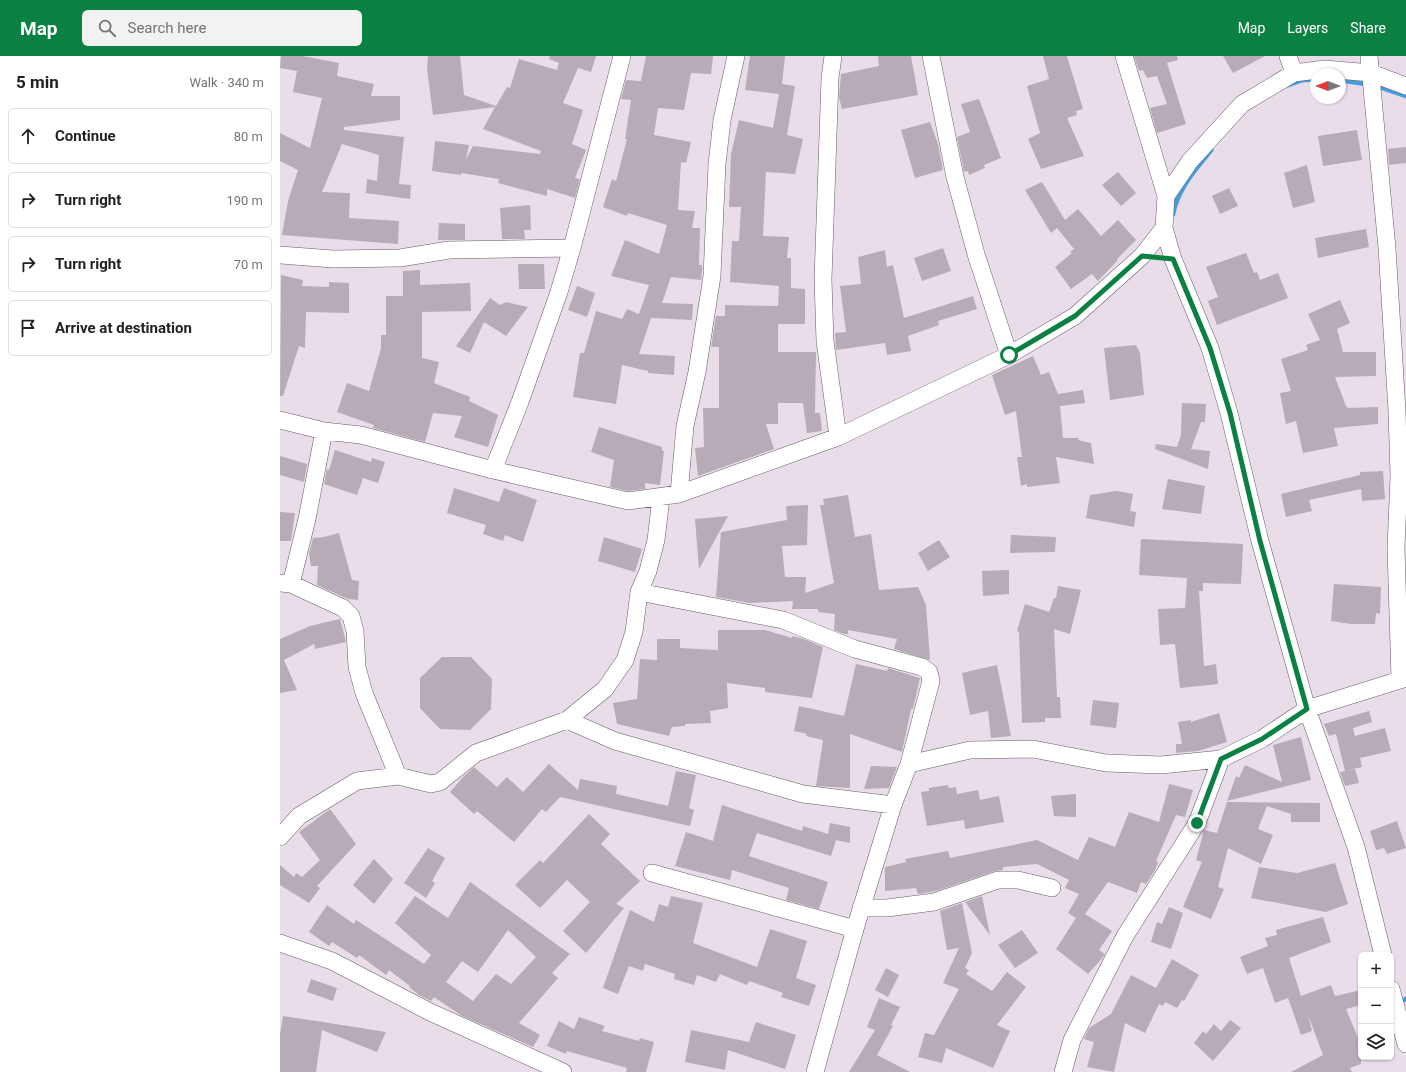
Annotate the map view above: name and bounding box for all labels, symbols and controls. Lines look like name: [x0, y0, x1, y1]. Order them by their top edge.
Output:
search box: [82, 10, 362, 46]
text: Map: [20, 17, 58, 40]
icon: search: [96, 17, 118, 39]
text: Search here: [128, 19, 206, 37]
text: Map: [1238, 20, 1265, 36]
text: Layers: [1287, 20, 1328, 36]
text: Share: [1350, 20, 1386, 36]
north arrow: [1310, 68, 1346, 104]
text: 5 min: [16, 72, 59, 92]
text: Walk · 340 m: [189, 75, 264, 90]
icon: ahead: [17, 125, 39, 147]
text: Continue: [55, 127, 116, 145]
text: 80 m: [234, 129, 263, 144]
icon: right: [17, 189, 39, 211]
text: Turn right: [55, 191, 121, 209]
text: 190 m: [226, 193, 263, 208]
icon: right: [17, 253, 39, 275]
text: Turn right: [55, 255, 121, 273]
text: 70 m: [234, 257, 263, 272]
icon: arrive: [17, 317, 39, 339]
text: Arrive at destination: [55, 319, 192, 337]
route start: [1000, 346, 1018, 364]
route end: [1188, 814, 1206, 832]
map controls: [1358, 952, 1394, 1060]
button: +: [1358, 952, 1394, 988]
button: −: [1358, 988, 1394, 1024]
button: layers: [1358, 1024, 1394, 1060]

